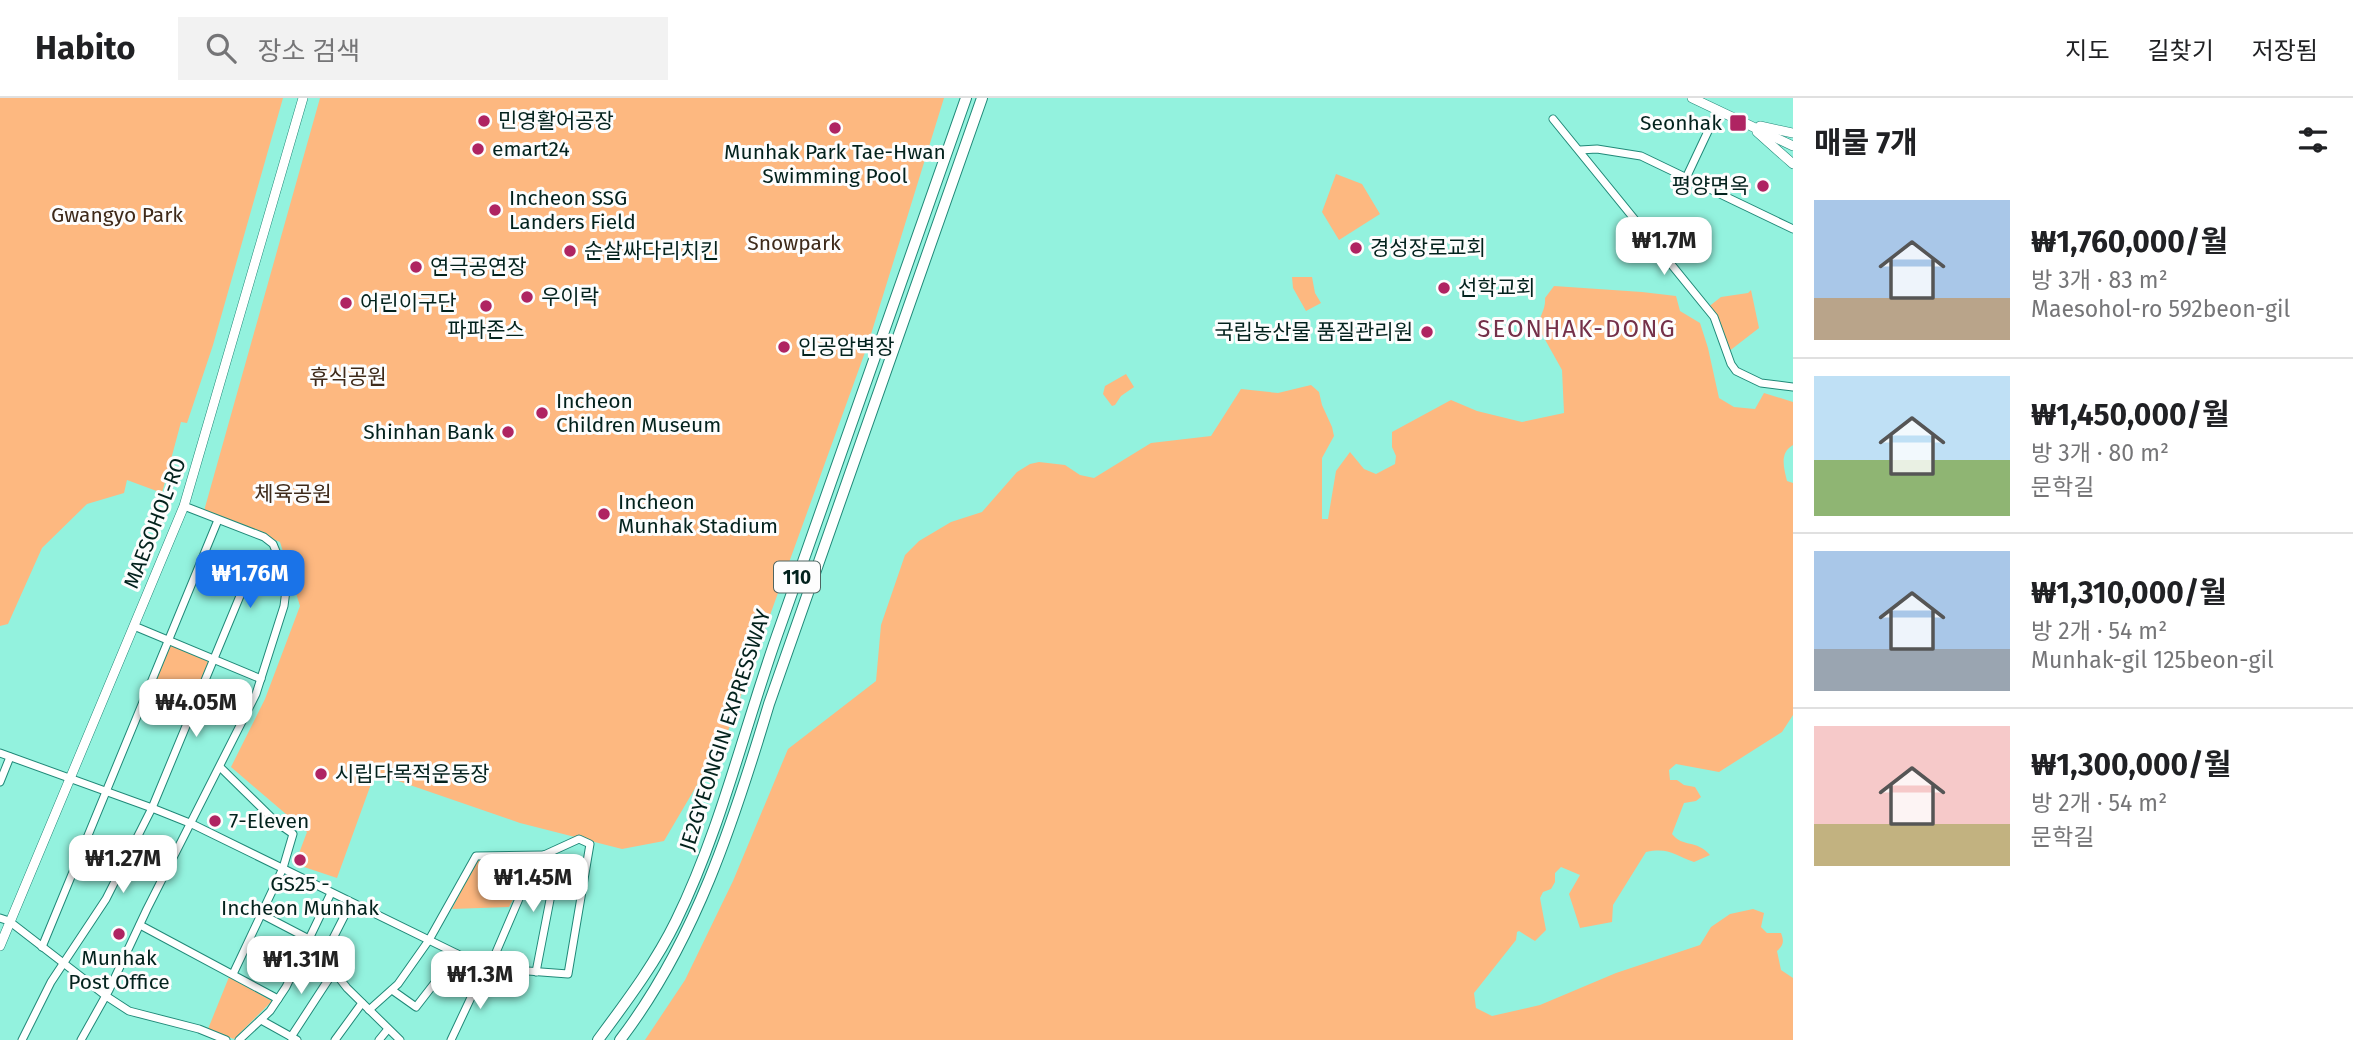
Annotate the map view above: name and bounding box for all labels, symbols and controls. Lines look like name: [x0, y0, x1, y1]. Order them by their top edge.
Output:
search box: [178, 17, 668, 80]
text: Habito: [35, 28, 136, 68]
icon: search: [202, 29, 240, 67]
text: 장소 검색: [258, 36, 360, 67]
text: 지도: [2065, 37, 2110, 65]
text: 길찾기: [2148, 37, 2214, 65]
text: 저장됨: [2252, 37, 2318, 65]
place label: 민영활어공장: [498, 108, 614, 134]
place label: Seonhak: [1640, 110, 1722, 136]
marker: 민영활어공장: [476, 113, 492, 129]
marker: Seonhak: [1728, 113, 1748, 133]
marker: Munhak Park Tae-Hwan Swimming Pool: [827, 120, 843, 136]
icon: filters: [2294, 121, 2332, 159]
text: 매물 7개: [1814, 125, 1918, 161]
place label: emart24: [492, 136, 570, 162]
place label: Munhak Park Tae-Hwan Swimming Pool: [724, 139, 946, 189]
marker: emart24: [470, 141, 486, 157]
place label: 평양면옥: [1672, 173, 1749, 199]
marker: 평양면옥: [1755, 178, 1771, 194]
place label: Incheon SSG Landers Field: [509, 185, 636, 235]
park label: Gwangyo Park: [51, 202, 183, 228]
marker: Incheon SSG Landers Field: [487, 202, 503, 218]
pin: ₩1.7M: [1615, 218, 1713, 277]
text: ₩1,760,000/월: [2031, 224, 2228, 260]
text: ₩1.7M: [1632, 226, 1696, 254]
icon: home: [1870, 228, 1954, 312]
park label: Snowpark: [747, 230, 841, 256]
place label: 경성장로교회: [1370, 235, 1486, 261]
place label: 순살싸다리치킨: [584, 238, 719, 264]
marker: 경성장로교회: [1348, 240, 1364, 256]
marker: 순살싸다리치킨: [562, 243, 578, 259]
place label: 연극공연장: [430, 254, 527, 280]
marker: 연극공연장: [408, 259, 424, 275]
text: 방 3개 · 83 m²: [2031, 266, 2168, 294]
place label: 선학교회: [1458, 275, 1535, 301]
marker: 선학교회: [1436, 280, 1452, 296]
place label: 우이락: [541, 284, 599, 310]
marker: 우이락: [519, 289, 535, 305]
place label: 어린이구단: [360, 290, 457, 316]
marker: 어린이구단: [338, 295, 354, 311]
text: Maesohol-ro 592beon-gil: [2031, 295, 2290, 323]
marker: 파파존스: [478, 298, 494, 314]
district label: SEONHAK-DONG: [1477, 315, 1677, 343]
place label: 파파존스: [447, 317, 525, 343]
place label: 국립농산물 품질관리원: [1214, 319, 1413, 345]
marker: 국립농산물 품질관리원: [1419, 324, 1435, 340]
place label: 인공암벽장: [798, 334, 895, 360]
marker: 인공암벽장: [776, 339, 792, 355]
park label: 휴식공원: [309, 364, 387, 390]
place label: Incheon Children Museum: [556, 388, 721, 438]
text: ₩1,450,000/월: [2031, 397, 2230, 433]
icon: home: [1870, 404, 1954, 488]
marker: Incheon Children Museum: [534, 405, 550, 421]
place label: Shinhan Bank: [363, 419, 494, 445]
marker: Shinhan Bank: [500, 424, 516, 440]
text: 방 3개 · 80 m²: [2031, 439, 2169, 467]
street label: MAESOHOL-RO: [118, 454, 192, 592]
text: 문학길: [2031, 473, 2094, 501]
park label: 체육공원: [254, 481, 332, 507]
place label: Incheon Munhak Stadium: [618, 489, 778, 539]
marker: Incheon Munhak Stadium: [596, 506, 612, 522]
pin: ₩1.76M: [193, 550, 307, 610]
text: ₩1.76M: [211, 559, 289, 587]
road number: 110: [774, 562, 820, 592]
text: ₩1,310,000/월: [2031, 575, 2227, 611]
icon: home: [1870, 579, 1954, 663]
street label: JE2GYEONGIN EXPRESSWAY: [674, 606, 776, 854]
text: 방 2개 · 54 m²: [2031, 617, 2167, 645]
text: Munhak-gil 125beon-gil: [2031, 646, 2274, 674]
pin: ₩4.05M: [139, 680, 253, 739]
text: ₩4.05M: [155, 688, 237, 716]
text: ₩1,300,000/월: [2031, 747, 2231, 783]
icon: home: [1870, 754, 1954, 838]
place label: 시립다목적운동장: [335, 761, 490, 787]
marker: 시립다목적운동장: [313, 766, 329, 782]
text: 방 2개 · 54 m²: [2031, 789, 2167, 817]
place label: 7-Eleven: [229, 808, 309, 834]
marker: 7-Eleven: [207, 813, 223, 829]
text: 문학길: [2031, 823, 2094, 851]
pin: ₩1.27M: [66, 836, 180, 895]
text: ₩1.27M: [85, 844, 161, 872]
marker: GS25 - Incheon Munhak: [292, 852, 308, 868]
pin: ₩1.45M: [476, 854, 590, 914]
text: ₩1.45M: [494, 863, 572, 891]
place label: GS25 - Incheon Munhak: [221, 871, 379, 921]
marker: Munhak Post Office: [111, 926, 127, 942]
pin: ₩1.31M: [244, 936, 358, 996]
place label: Munhak Post Office: [68, 945, 170, 995]
text: ₩1.31M: [263, 945, 339, 973]
pin: ₩1.3M: [431, 951, 529, 1011]
text: ₩1.3M: [447, 960, 513, 988]

